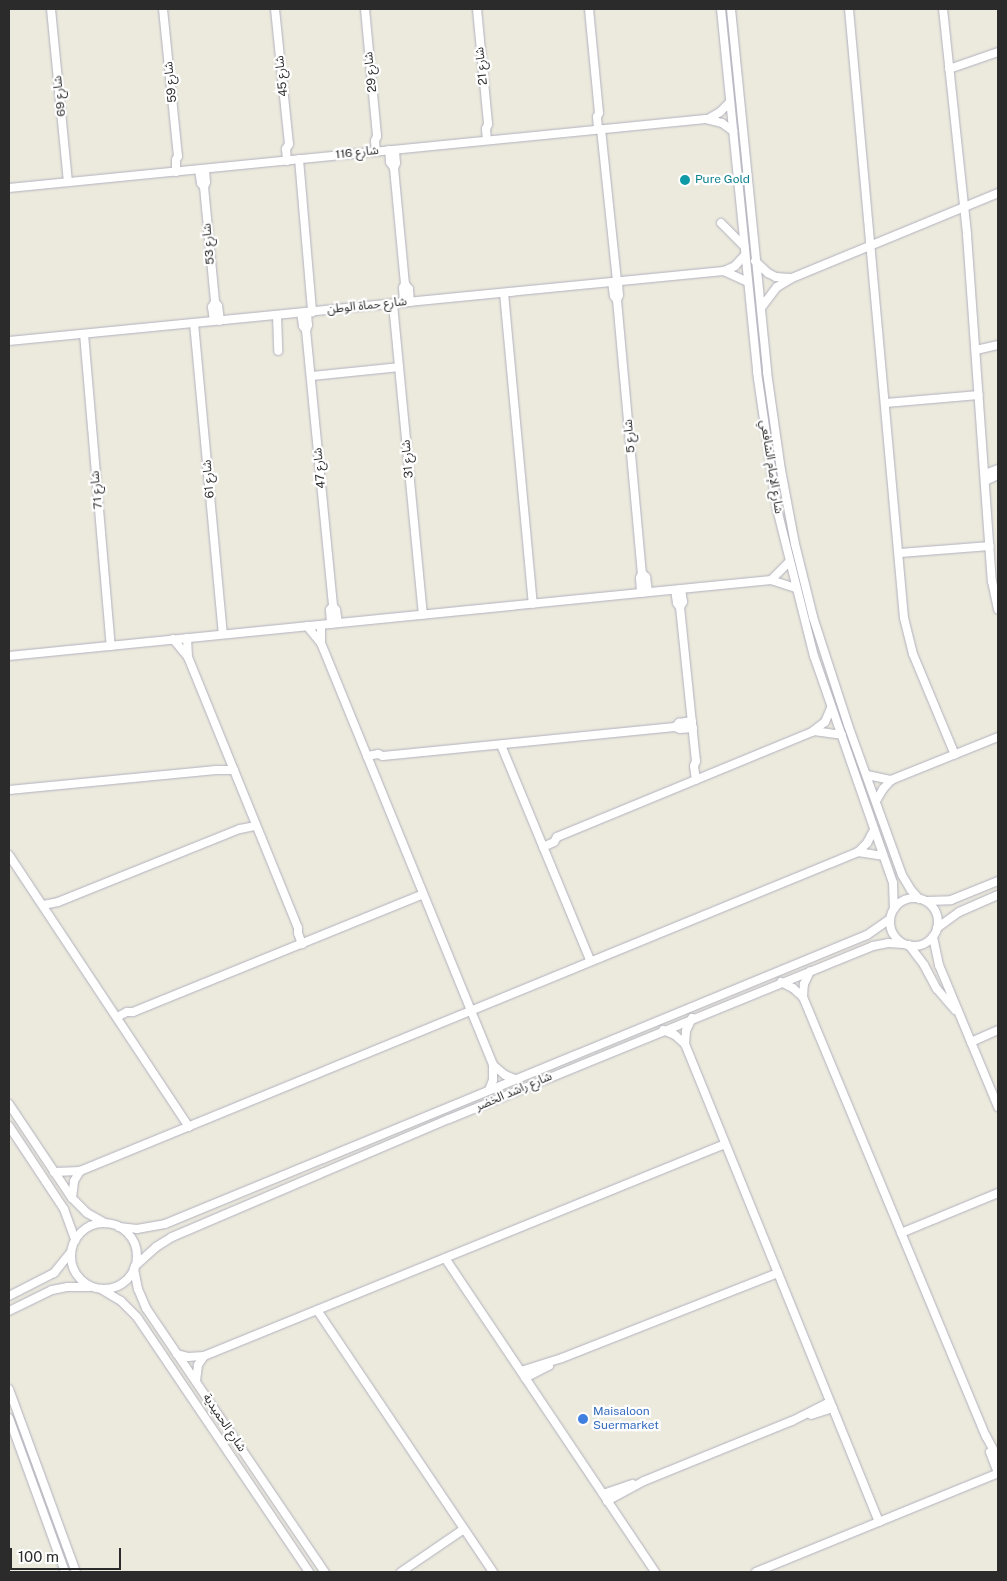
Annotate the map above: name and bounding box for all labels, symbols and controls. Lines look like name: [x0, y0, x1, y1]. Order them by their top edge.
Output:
street label: شارع 21: [473, 46, 491, 86]
street label: شارع 29: [362, 51, 380, 93]
street label: شارع 45: [273, 55, 291, 97]
street label: شارع 59: [162, 61, 180, 103]
street label: شارع 69: [51, 75, 69, 117]
street label: شارع 116: [335, 144, 379, 162]
place label: Pure Gold: [695, 173, 750, 187]
marker: Pure Gold: [679, 174, 691, 186]
street label: شارع 53: [200, 223, 218, 265]
street label: شارع حماة الوطن: [326, 295, 408, 317]
street label: شارع 5: [621, 418, 639, 454]
street label: شارع الإمام الشافعي: [756, 419, 786, 515]
street label: شارع 31: [399, 439, 417, 479]
street label: شارع 47: [311, 447, 329, 489]
street label: شارع 61: [200, 459, 218, 499]
street label: شارع 71: [88, 470, 106, 510]
street label: شارع راشد الخضر: [474, 1069, 554, 1115]
street label: شارع الحميدية: [199, 1391, 249, 1455]
place label: Maisaloon Suermarket: [593, 1405, 659, 1433]
marker: Maisaloon Suermarket: [577, 1413, 589, 1425]
scale bar: [12, 1538, 124, 1570]
text: 100 m: [18, 1548, 59, 1565]

